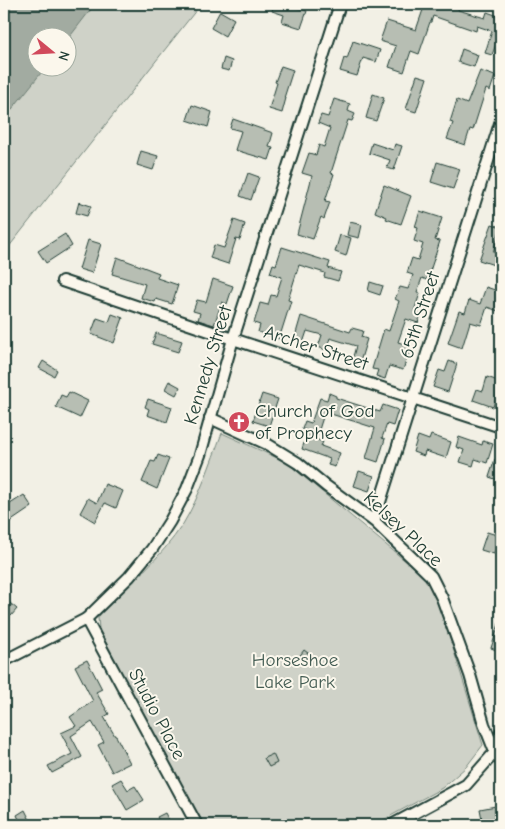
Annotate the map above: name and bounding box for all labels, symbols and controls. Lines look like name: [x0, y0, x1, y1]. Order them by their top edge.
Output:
north arrow: [28, 28, 78, 78]
text: N: [54, 49, 73, 63]
street label: 65th Street: [396, 268, 445, 361]
street label: Kennedy Street: [179, 302, 237, 427]
street label: Archer Street: [261, 321, 371, 375]
place label: Church of God of Prophecy: [255, 400, 375, 444]
church icon: Church of God of Prophecy: [227, 410, 251, 434]
street label: Kelsey Place: [359, 487, 447, 571]
park label: Horseshoe Lake Park: [252, 649, 338, 693]
street label: Studio Place: [124, 665, 190, 763]

